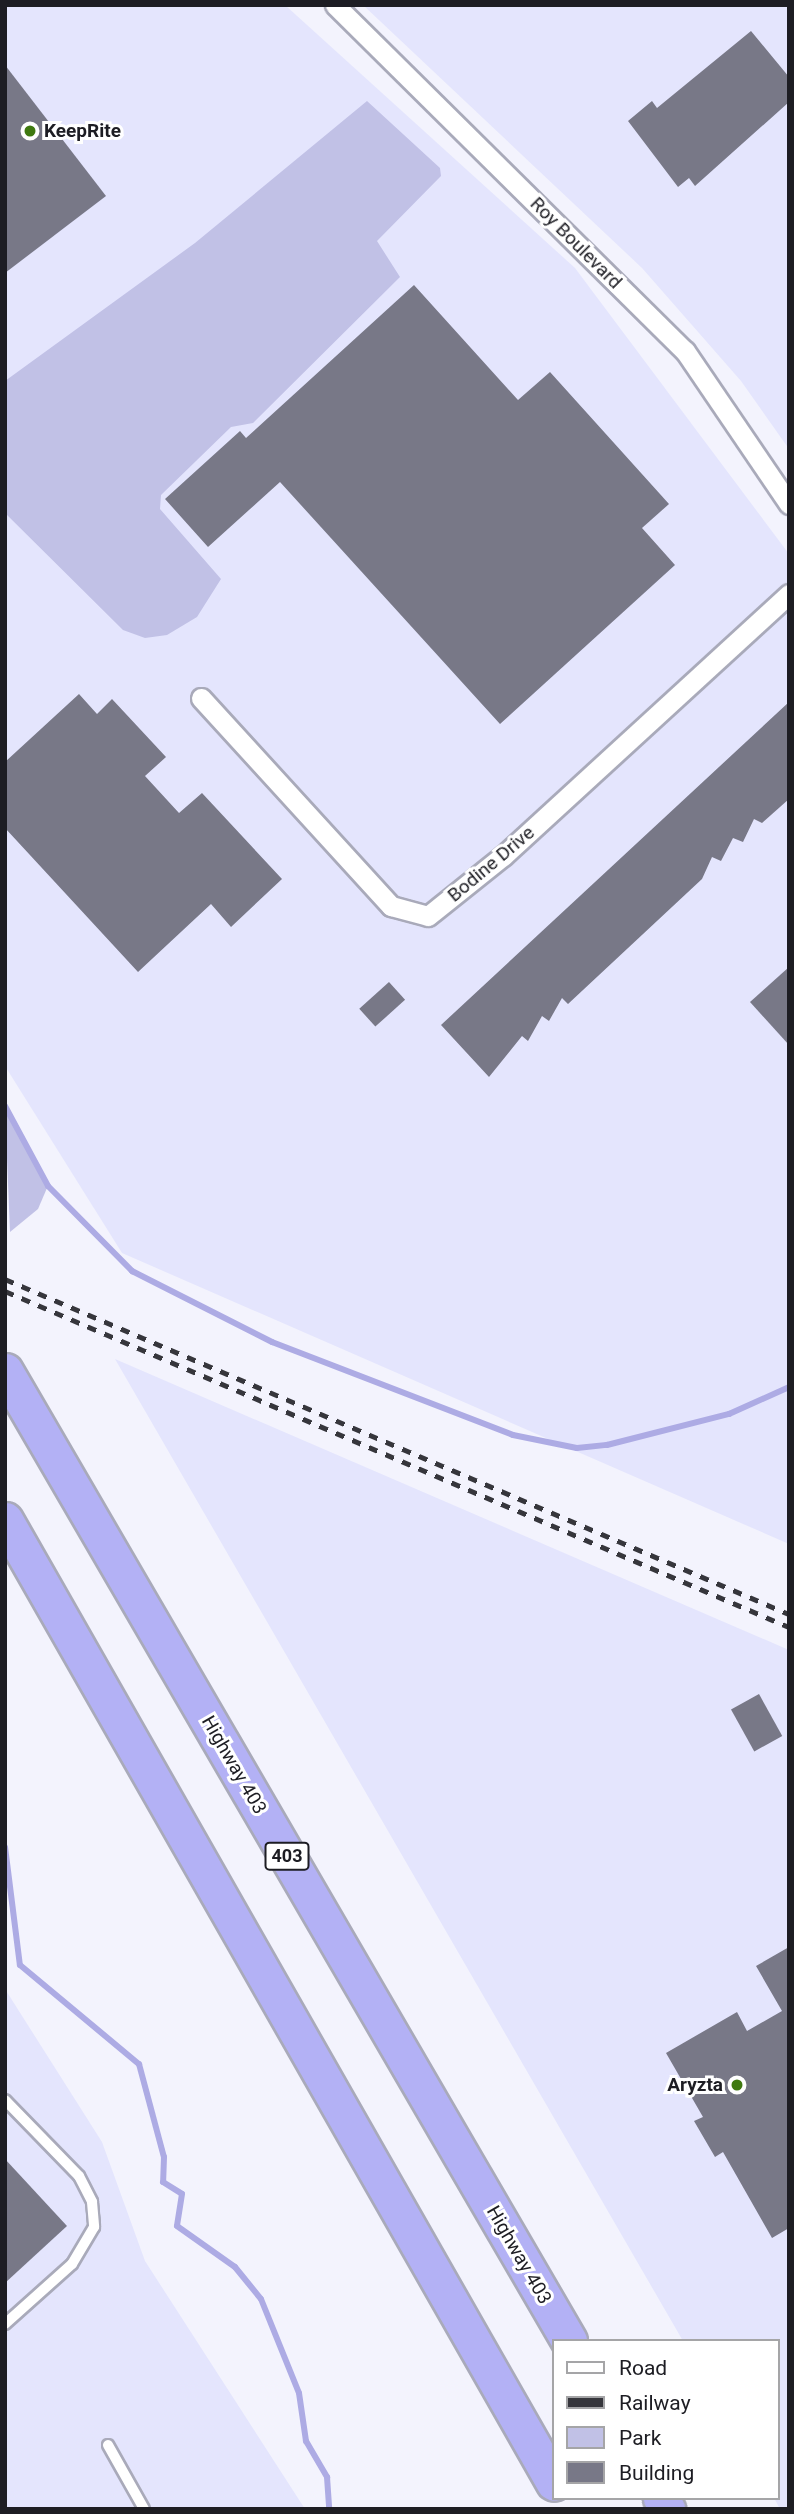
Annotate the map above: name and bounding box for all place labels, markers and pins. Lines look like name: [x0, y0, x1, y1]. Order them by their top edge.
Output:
place label: KeepRite: [44, 120, 121, 142]
marker: KeepRite: [22, 123, 38, 139]
place label: Aryzta: [667, 2074, 723, 2096]
marker: Aryzta: [729, 2077, 745, 2093]

